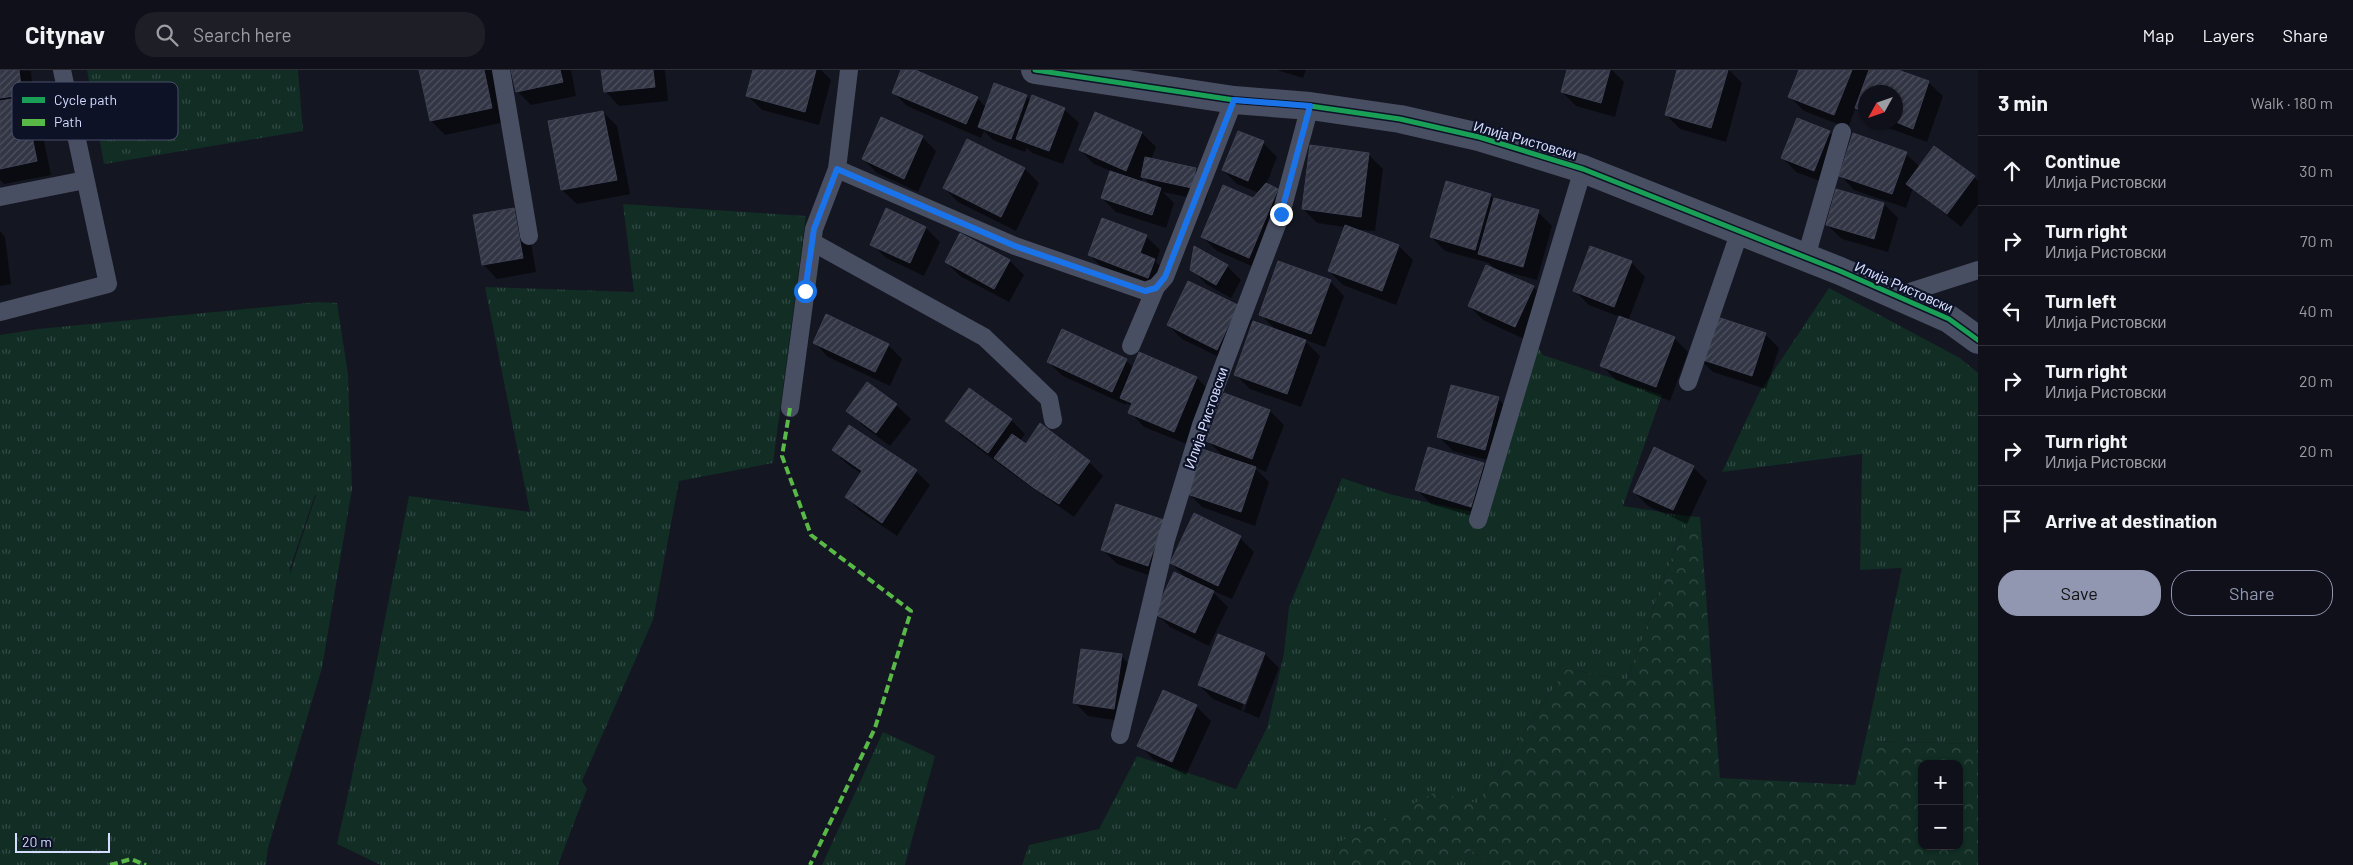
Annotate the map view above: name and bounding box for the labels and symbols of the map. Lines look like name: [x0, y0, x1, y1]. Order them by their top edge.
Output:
legend: [12, 82, 178, 140]
north arrow: [1858, 85, 1903, 130]
text: Cycle path: [54, 91, 117, 108]
text: Path: [54, 113, 82, 130]
street label: Илија Ристовски: [1472, 117, 1579, 162]
route end: [1270, 203, 1293, 226]
street label: Илија Ристовски: [1852, 257, 1956, 316]
route start: [794, 280, 817, 303]
street label: Илија Ристовски: [1180, 365, 1231, 471]
scale bar: [15, 830, 110, 853]

